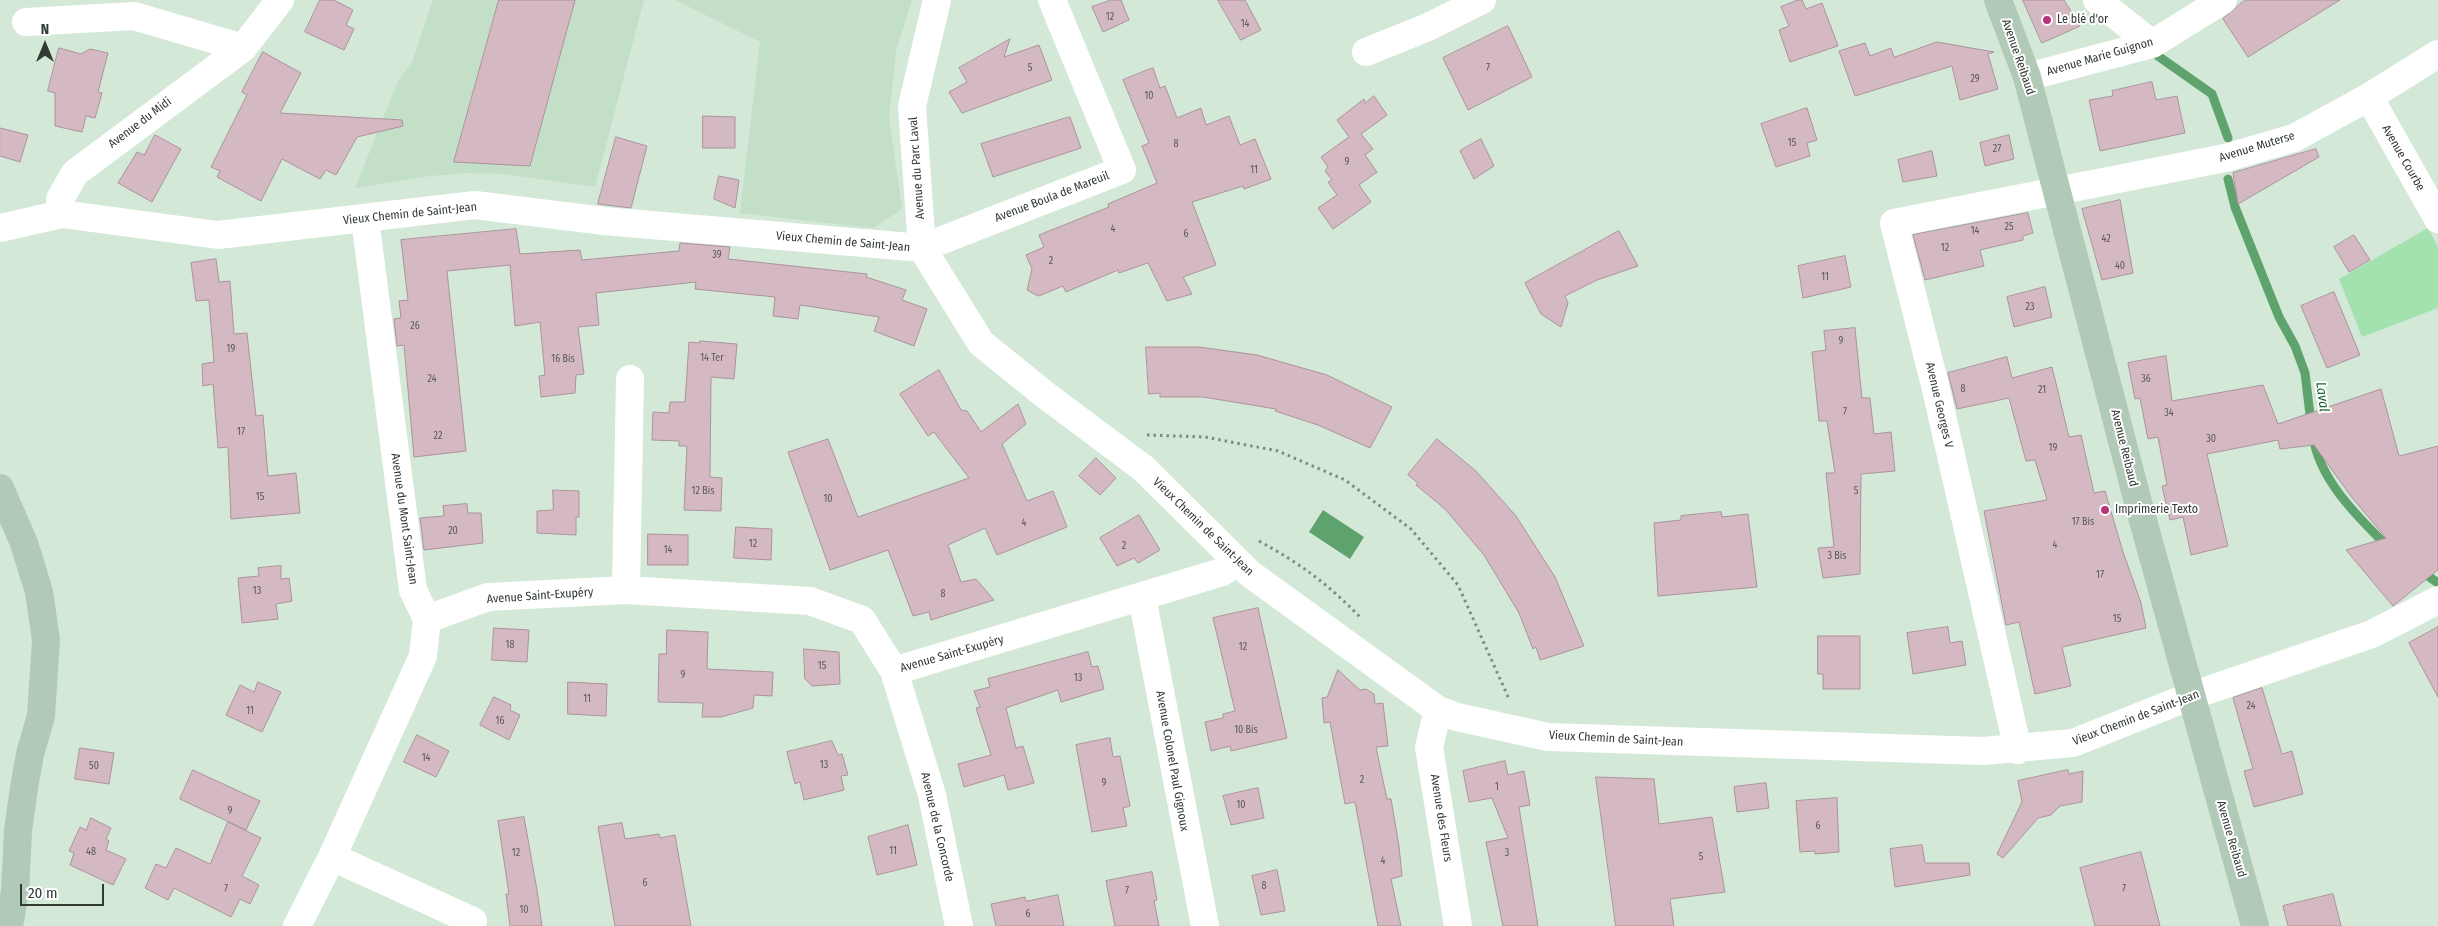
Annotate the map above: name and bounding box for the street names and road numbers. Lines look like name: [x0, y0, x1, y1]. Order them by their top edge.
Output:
street label: Avenue Reibaud: [1998, 17, 2038, 97]
street label: Avenue Marie Guignon: [2045, 35, 2155, 79]
street label: Avenue du Midi: [106, 95, 174, 151]
street label: Avenue du Parc Laval: [906, 116, 928, 220]
street label: Avenue Courbe: [2378, 122, 2428, 194]
street label: Avenue Muterse: [2217, 129, 2297, 165]
street label: Avenue Boula de Mareuil: [993, 168, 1111, 226]
street label: Vieux Chemin de Saint-Jean: [342, 200, 478, 228]
street label: Vieux Chemin de Saint-Jean: [775, 229, 911, 255]
street label: Avenue Georges V: [1922, 361, 1956, 449]
street label: Avenue Reibaud: [2107, 408, 2141, 488]
street label: Avenue du Mont Saint-Jean: [388, 452, 420, 586]
street label: Vieux Chemin de Saint-Jean: [1150, 475, 1256, 579]
street label: Avenue Saint-Exupéry: [486, 585, 594, 607]
street label: Avenue Saint-Exupéry: [899, 632, 1005, 676]
street label: Vieux Chemin de Saint-Jean: [2071, 687, 2201, 749]
street label: Avenue Colonel Paul Gignoux: [1153, 690, 1191, 832]
street label: Vieux Chemin de Saint-Jean: [1548, 728, 1684, 750]
street label: Avenue de la Concorde: [917, 771, 957, 883]
street label: Avenue des Fleurs: [1427, 773, 1455, 863]
street label: Avenue Reibaud: [2213, 799, 2249, 879]

